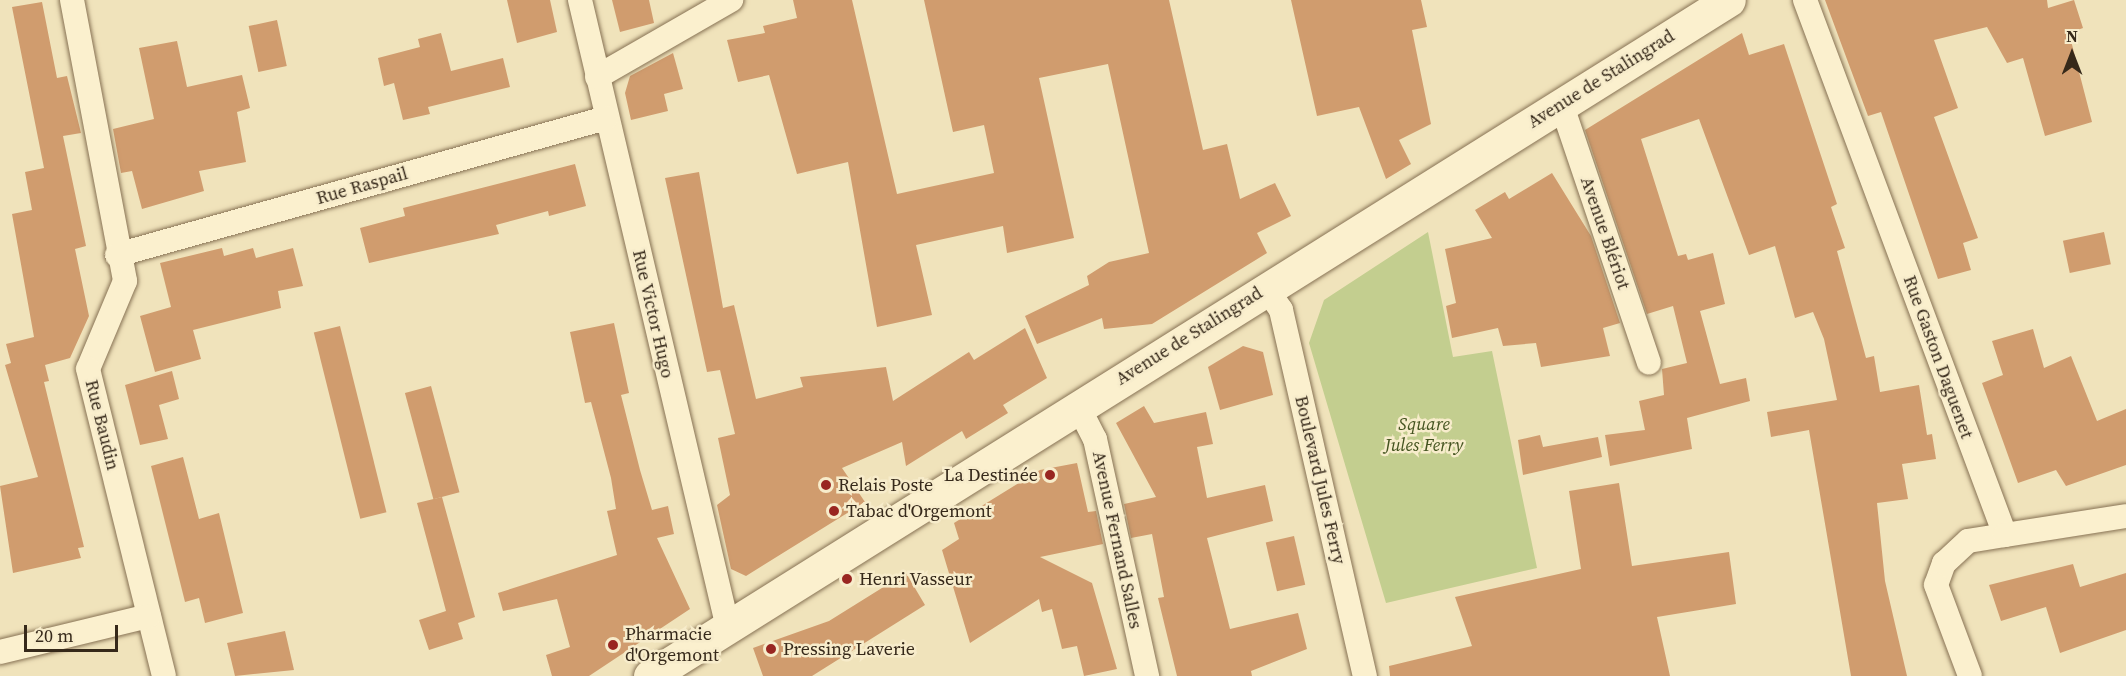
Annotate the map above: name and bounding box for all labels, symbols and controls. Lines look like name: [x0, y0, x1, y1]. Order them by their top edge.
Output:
north arrow: [2042, 24, 2102, 84]
street label: Avenue de Stalingrad: [1524, 25, 1678, 133]
text: N: [2066, 25, 2078, 47]
street label: Rue Raspail: [314, 163, 410, 209]
street label: Avenue Blériot: [1576, 174, 1634, 292]
street label: Rue Victor Hugo: [628, 247, 678, 381]
street label: Rue Gaston Daguenet: [1898, 273, 1978, 441]
street label: Avenue de Stalingrad: [1112, 282, 1266, 390]
street label: Rue Baudin: [80, 378, 124, 472]
street label: Boulevard Jules Ferry: [1290, 394, 1350, 566]
park label: Square Jules Ferry: [1385, 414, 1463, 456]
street label: Avenue Fernand Salles: [1088, 449, 1146, 631]
place label: La Destinée: [944, 464, 1038, 486]
marker: La Destinée: [1043, 468, 1057, 482]
place label: Relais Poste: [838, 474, 933, 496]
marker: Relais Poste: [819, 478, 833, 492]
place label: Tabac d'Orgemont: [846, 500, 992, 522]
marker: Tabac d'Orgemont: [827, 504, 841, 518]
place label: Henri Vasseur: [859, 568, 973, 590]
marker: Henri Vasseur: [840, 572, 854, 586]
scale bar: [27, 613, 122, 651]
text: 20 m: [35, 623, 73, 648]
place label: Pharmacie d'Orgemont: [625, 624, 719, 666]
marker: Pharmacie d'Orgemont: [606, 638, 620, 652]
place label: Pressing Laverie: [783, 638, 915, 660]
marker: Pressing Laverie: [764, 642, 778, 656]

